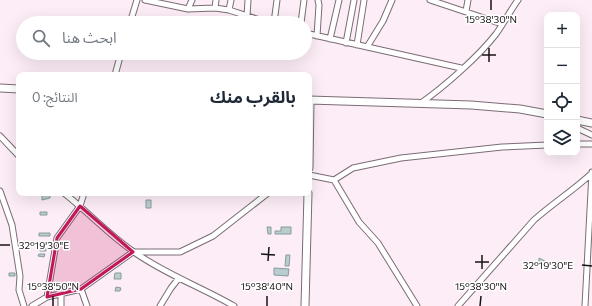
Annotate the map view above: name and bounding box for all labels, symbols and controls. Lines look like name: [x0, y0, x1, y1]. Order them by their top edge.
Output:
map controls: [544, 12, 580, 156]
button: +: [544, 12, 580, 48]
text: 15°38'30"N: [465, 13, 517, 25]
search box: [16, 16, 312, 60]
icon: search: [30, 27, 52, 49]
text: ابحث هنا: [62, 28, 117, 46]
button: −: [544, 48, 580, 84]
button: locate: [544, 84, 580, 120]
text: بالقرب منك: [210, 86, 296, 107]
text: النتائج: 0: [32, 89, 78, 105]
button: layers: [544, 120, 580, 156]
text: 32°19'30"E: [19, 239, 69, 251]
text: 32°19'30"E: [523, 259, 573, 271]
text: 15°38'50"N: [27, 280, 79, 292]
text: 15°38'40"N: [241, 280, 293, 292]
text: 15°38'30"N: [455, 280, 507, 292]

